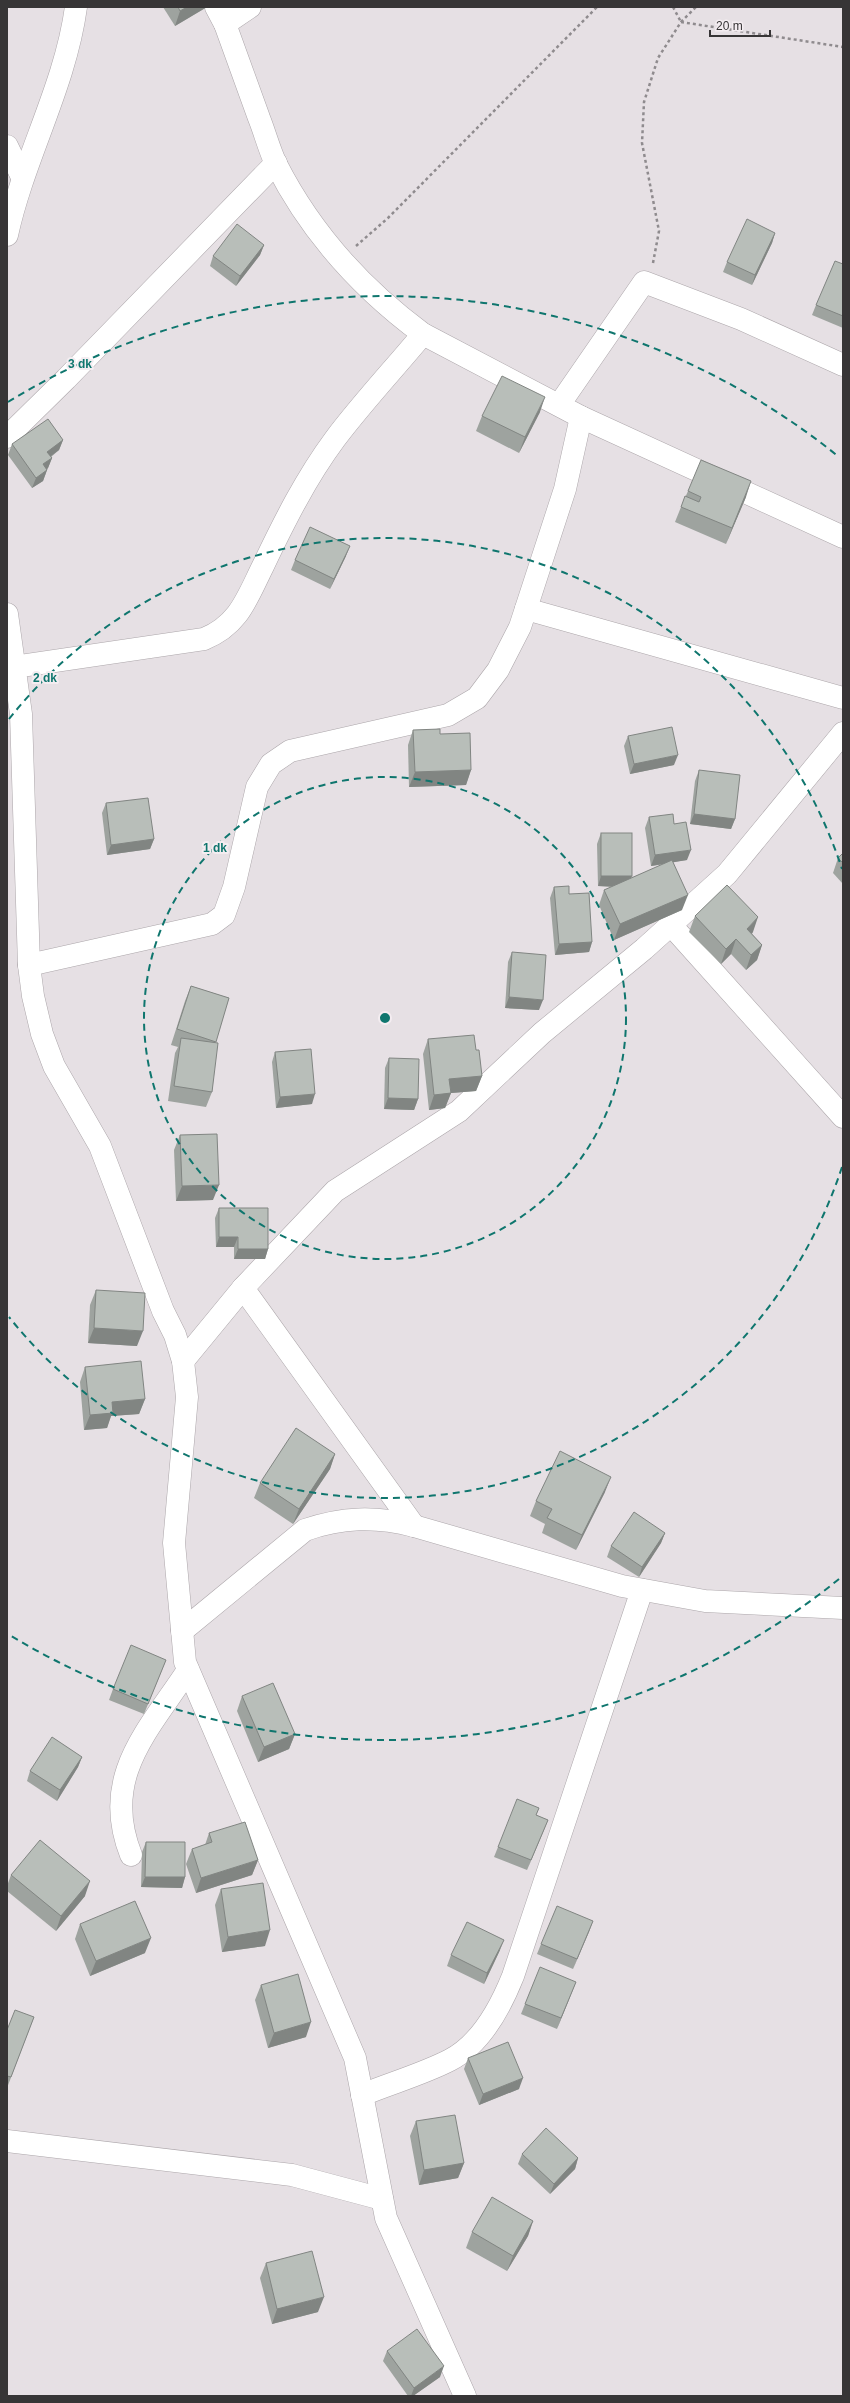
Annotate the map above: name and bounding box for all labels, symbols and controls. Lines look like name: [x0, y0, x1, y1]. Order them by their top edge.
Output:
scale bar: [710, 12, 770, 38]
text: 20 m: [716, 19, 743, 33]
text: 3 dk: [68, 357, 92, 371]
text: 2 dk: [33, 671, 57, 685]
text: 1 dk: [203, 841, 227, 855]
centre of rings: [378, 1011, 392, 1025]

